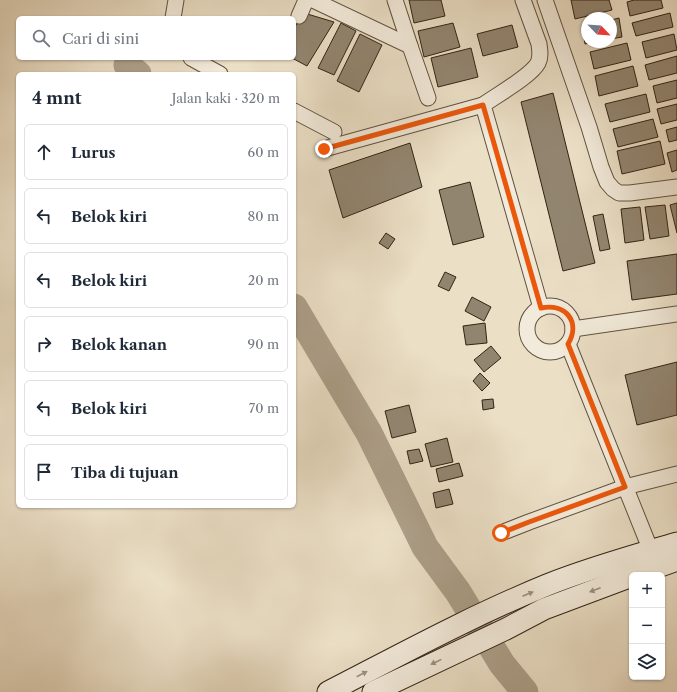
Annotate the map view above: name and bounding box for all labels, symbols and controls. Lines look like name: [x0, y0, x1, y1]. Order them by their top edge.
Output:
north arrow: [581, 12, 617, 48]
search box: [16, 16, 296, 60]
icon: search: [30, 27, 52, 49]
text: Cari di sini: [62, 29, 139, 48]
text: 4 mnt: [32, 88, 82, 108]
text: Jalan kaki · 320 m: [172, 90, 280, 106]
route end: [315, 140, 333, 158]
icon: ahead: [33, 141, 55, 163]
text: Lurus: [71, 143, 116, 162]
text: 60 m: [248, 144, 279, 160]
icon: left: [33, 205, 55, 227]
text: Belok kiri: [71, 207, 147, 226]
text: 80 m: [247, 208, 279, 224]
icon: left: [33, 269, 55, 291]
text: Belok kiri: [71, 271, 147, 290]
text: 20 m: [248, 272, 279, 288]
icon: right: [33, 333, 55, 355]
text: Belok kanan: [71, 335, 167, 354]
text: 90 m: [248, 336, 279, 352]
icon: left: [33, 397, 55, 419]
text: Belok kiri: [71, 399, 147, 418]
text: 70 m: [249, 400, 279, 416]
icon: arrive: [33, 461, 55, 483]
text: Tiba di tujuan: [71, 463, 179, 482]
route start: [492, 524, 510, 542]
map controls: [629, 572, 665, 680]
button: +: [629, 572, 665, 608]
one-way arrow: [589, 587, 601, 593]
one-way arrow: [522, 590, 534, 596]
button: −: [629, 608, 665, 644]
button: layers: [629, 644, 665, 680]
one-way arrow: [430, 659, 442, 665]
one-way arrow: [357, 671, 368, 677]

